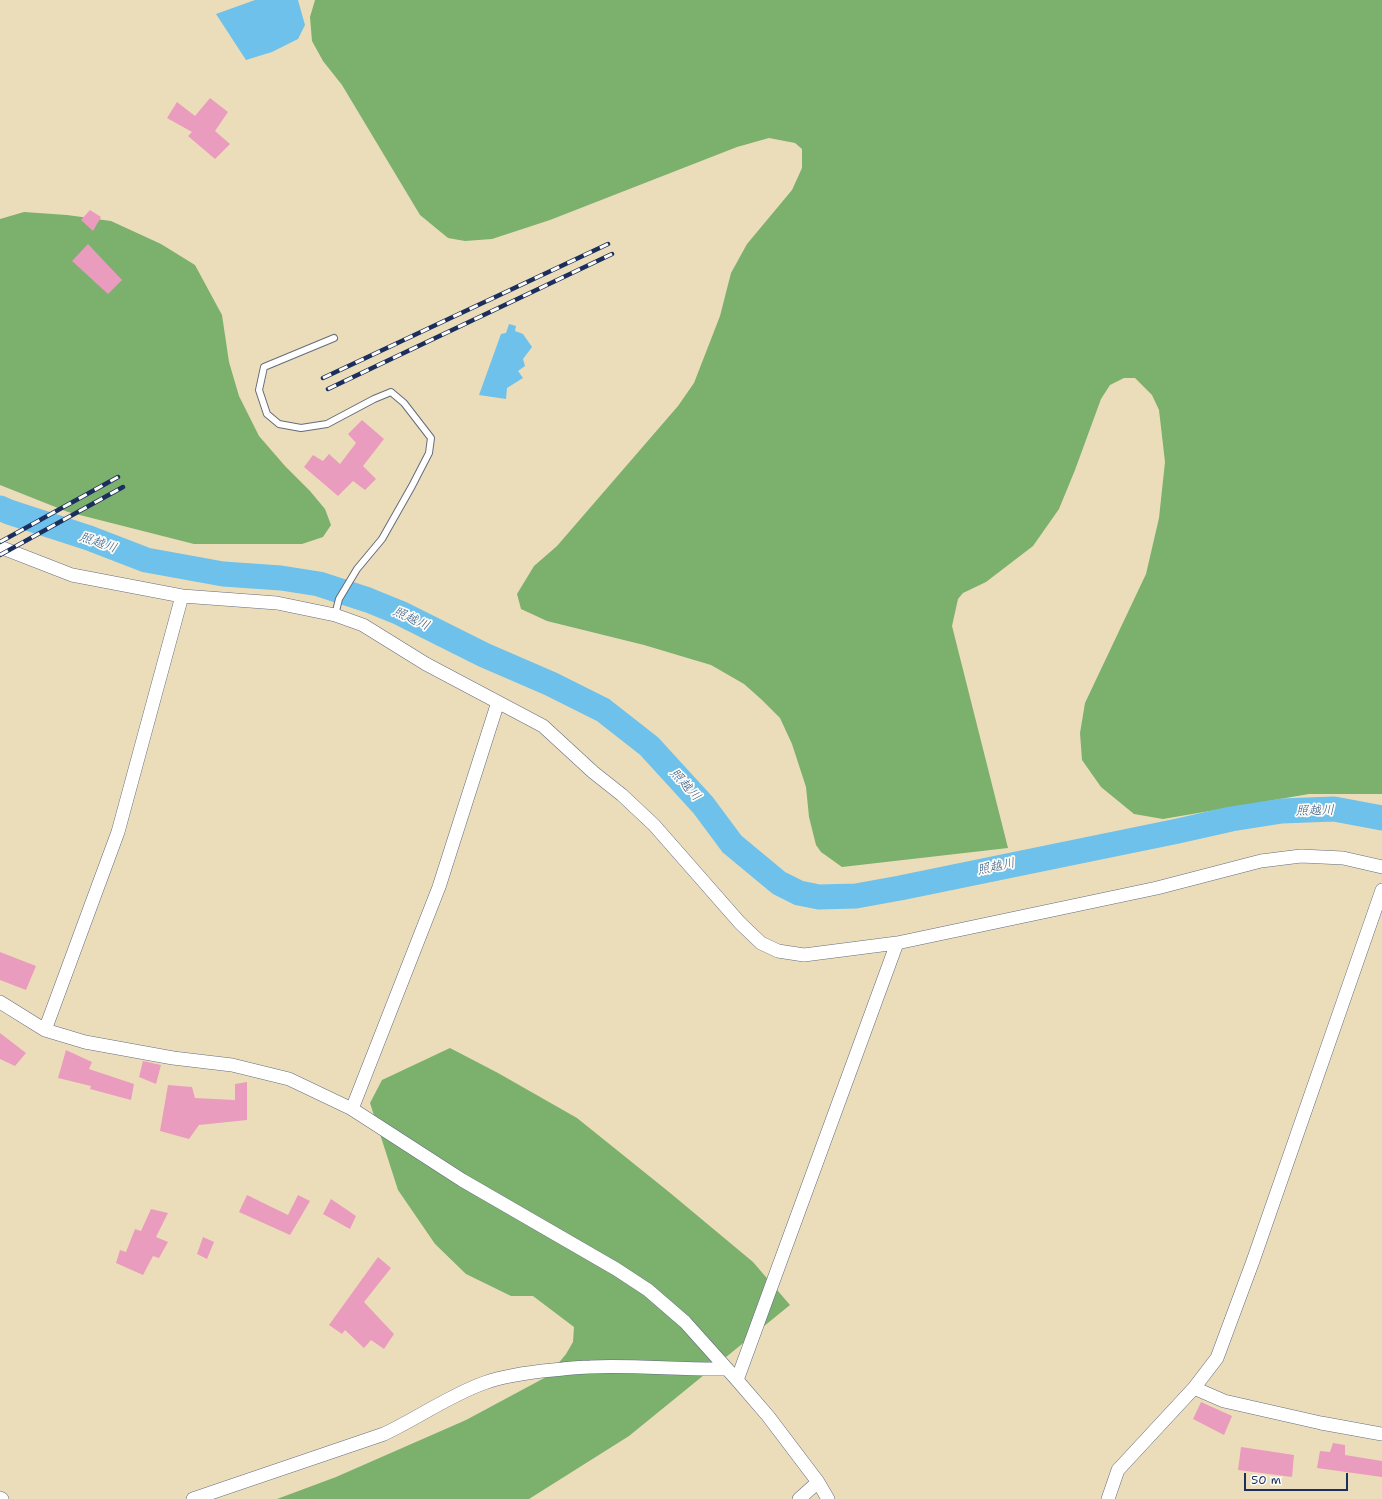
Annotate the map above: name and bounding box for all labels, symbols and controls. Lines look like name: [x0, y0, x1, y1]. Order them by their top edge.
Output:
water label: 照越川: [77, 529, 119, 557]
water label: 照越川: [390, 604, 432, 634]
water label: 照越川: [666, 765, 704, 805]
water label: 照越川: [1295, 803, 1335, 819]
water label: 照越川: [975, 855, 1017, 879]
scale bar: [1246, 1465, 1350, 1491]
text: 50 m: [1251, 1472, 1281, 1488]

